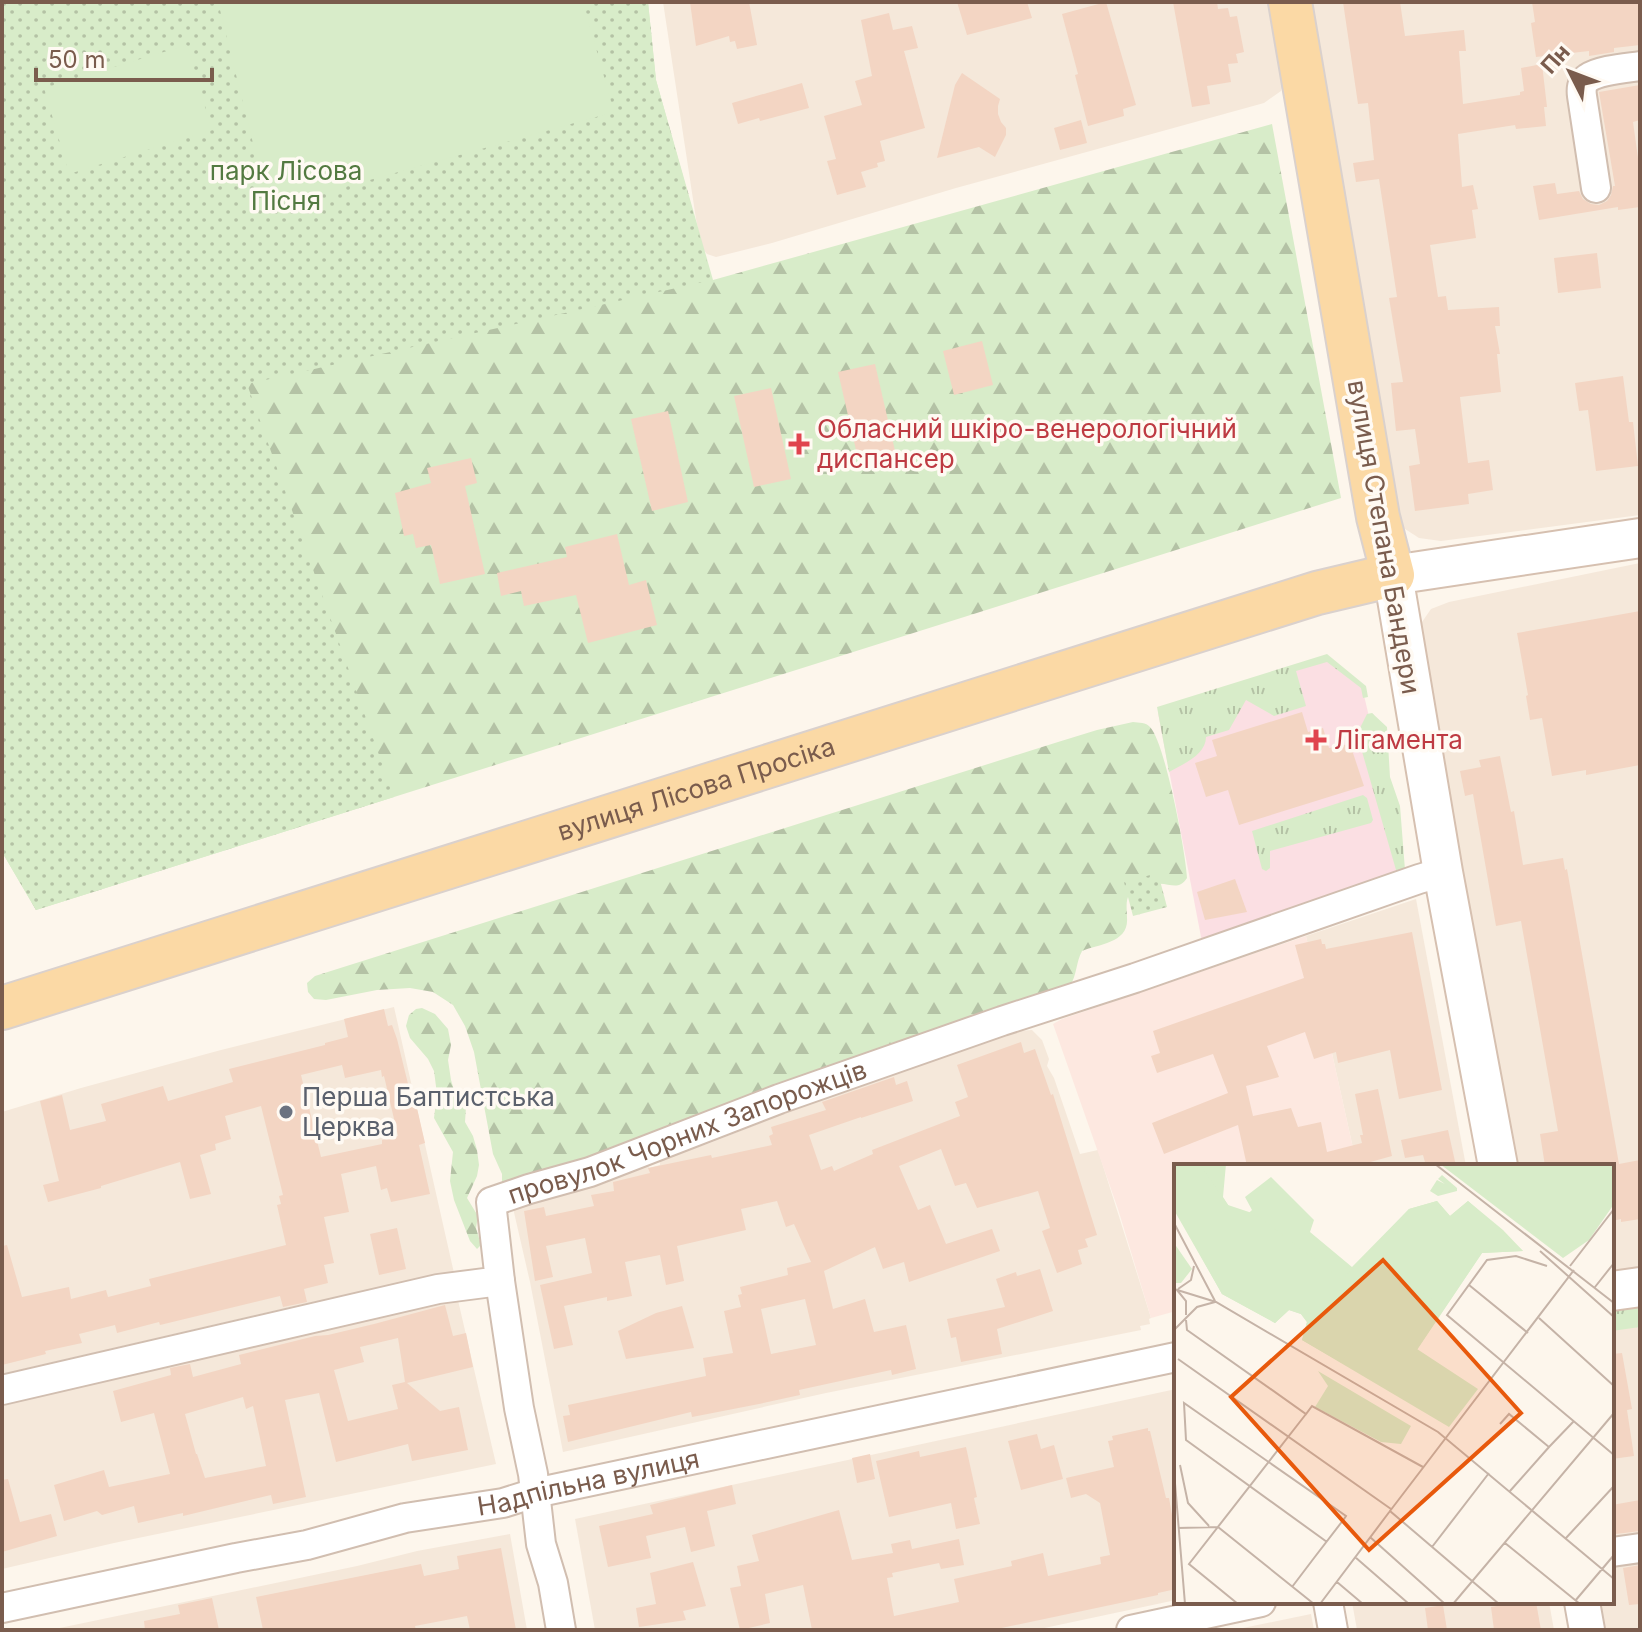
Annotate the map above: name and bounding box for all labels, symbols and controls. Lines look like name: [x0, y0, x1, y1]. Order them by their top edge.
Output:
scale bar: [36, 32, 212, 82]
north arrow: [1530, 32, 1610, 112]
text: Пн: [1535, 39, 1575, 79]
text: 50 m: [48, 45, 106, 74]
park label: парк Лісова Пісня: [210, 155, 362, 216]
street label: вулиця Степана Бандери: [1342, 378, 1427, 696]
place label: Обласний шкіро-венерологічний диспансер: [817, 413, 1237, 474]
marker: Обласний шкіро-венерологічний диспансер: [788, 433, 810, 455]
place label: Лігамента: [1334, 724, 1463, 755]
marker: Лігамента: [1305, 729, 1327, 751]
street label: вулиця Лісова Просіка: [553, 730, 839, 847]
street label: провулок Чорних Запорожців: [504, 1054, 871, 1210]
place label: Перша Баптистська Церква: [302, 1081, 555, 1142]
marker: Перша Баптистська Церква: [277, 1103, 295, 1121]
inset map: [1174, 1164, 1614, 1604]
street label: Надпільна вулиця: [475, 1443, 702, 1522]

